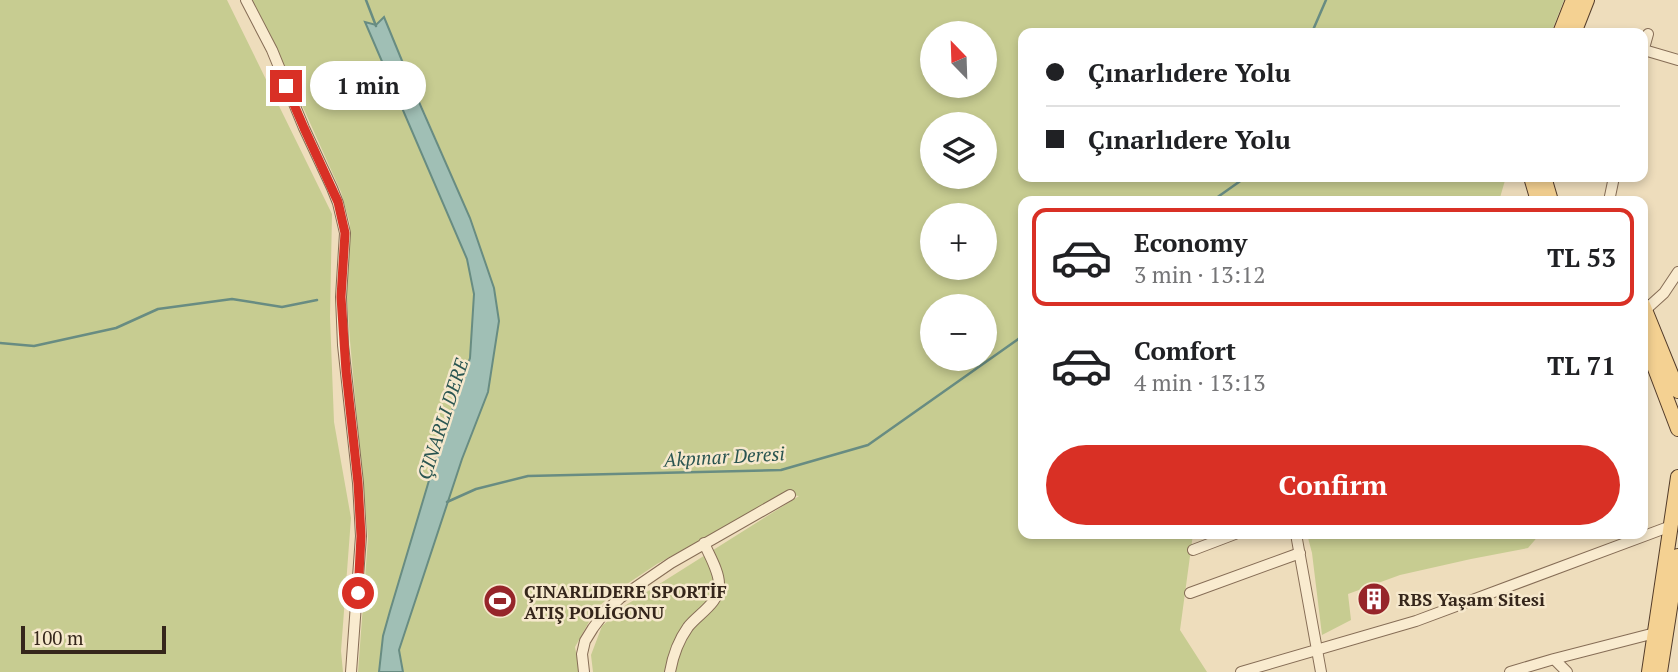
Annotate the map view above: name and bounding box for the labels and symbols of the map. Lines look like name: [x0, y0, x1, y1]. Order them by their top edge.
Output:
north arrow: [920, 21, 998, 98]
callout: 1 min: [310, 62, 426, 110]
route end: [270, 70, 302, 102]
water label: ÇINARLI DERE: [411, 354, 474, 482]
water label: Akpınar Deresi: [662, 440, 786, 472]
route start: [342, 577, 374, 609]
place label: ÇINARLIDERE SPORTİF ATIŞ POLİGONU: [524, 579, 727, 624]
building icon: RBS Yaşam Sitesi: [1355, 580, 1393, 618]
sports icon: ÇINARLIDERE SPORTİF ATIŞ POLİGONU: [481, 582, 519, 620]
place label: RBS Yaşam Sitesi: [1398, 587, 1545, 611]
scale bar: [21, 623, 166, 655]

